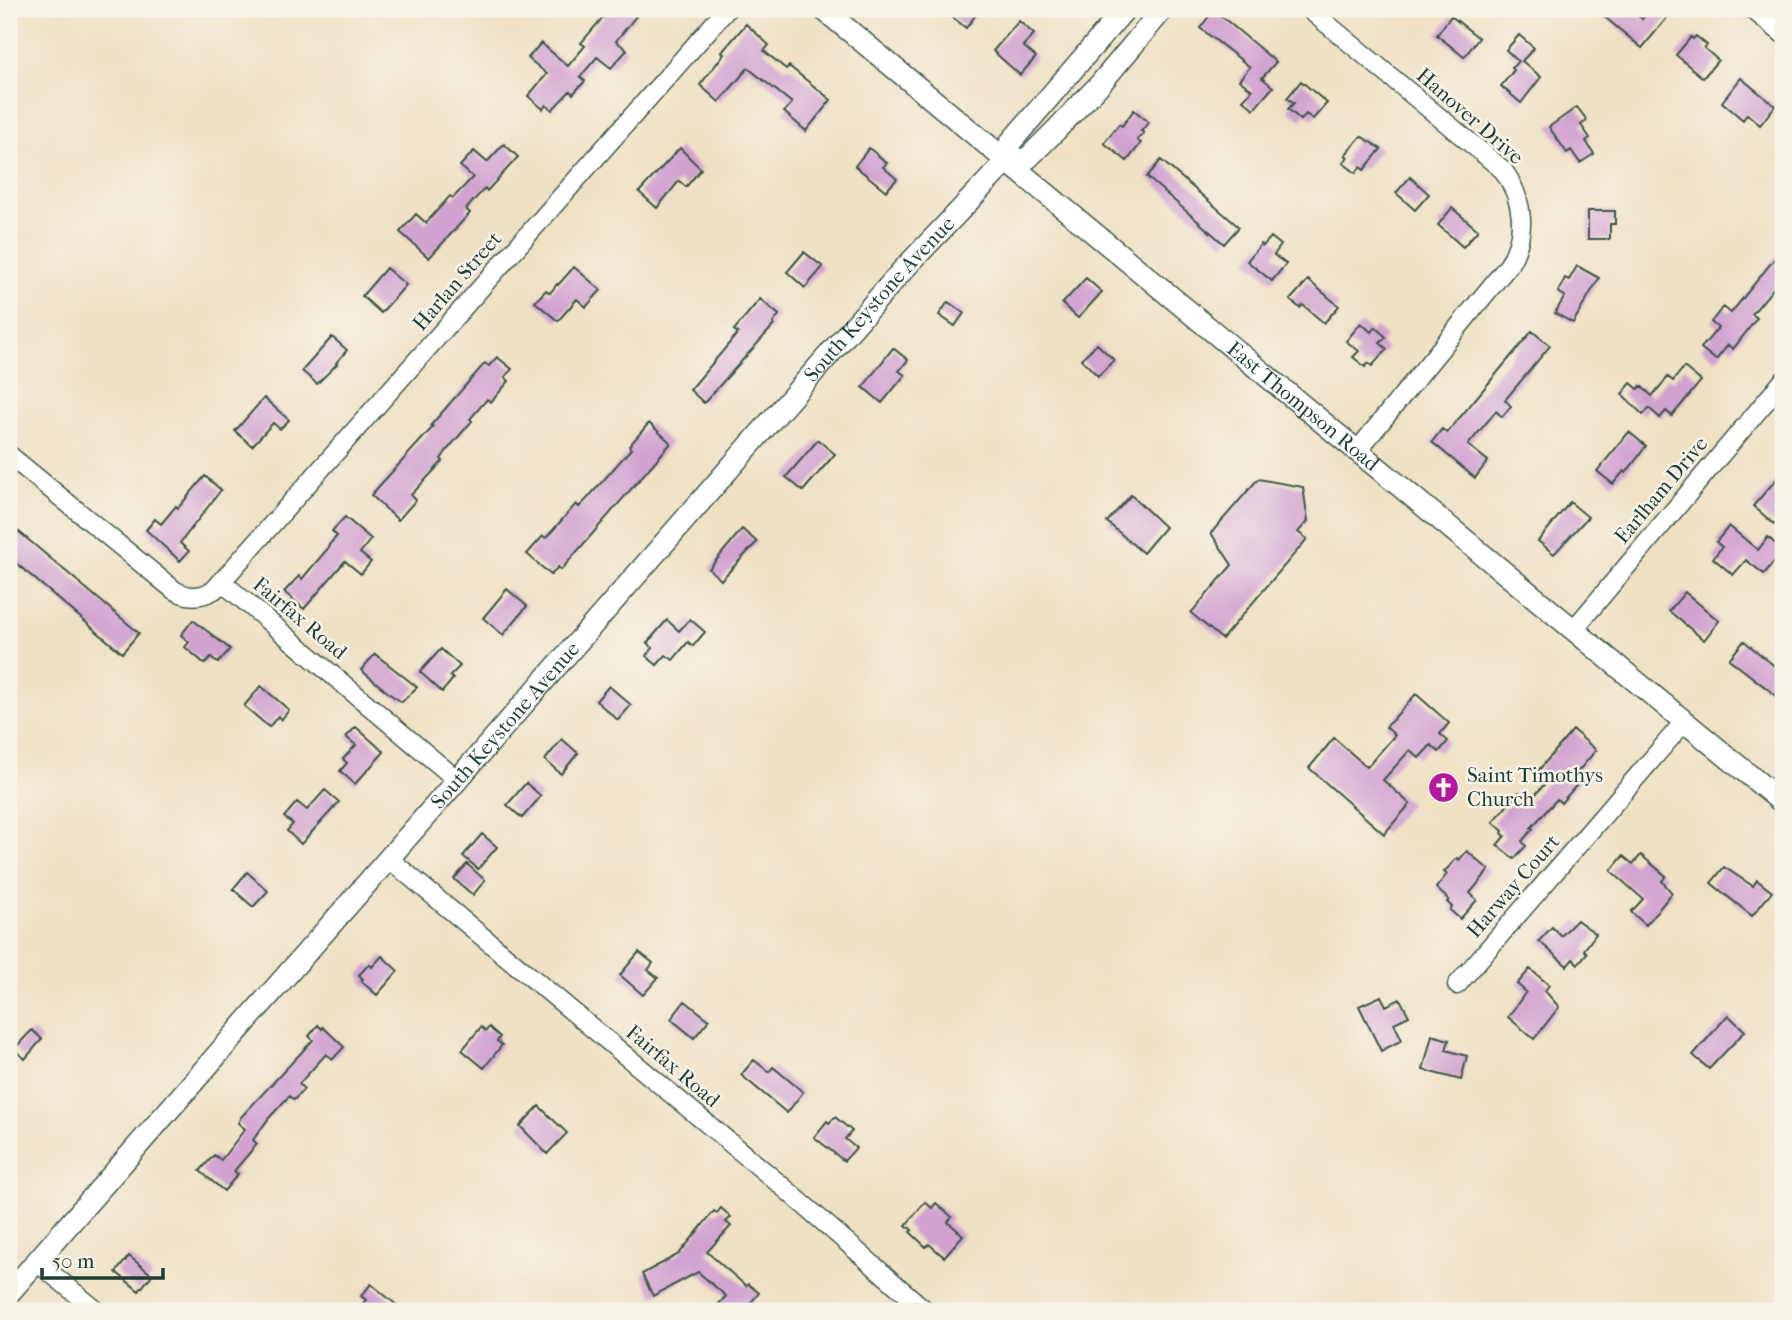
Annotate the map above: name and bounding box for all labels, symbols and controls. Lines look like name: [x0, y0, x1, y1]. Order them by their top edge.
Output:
street label: Hanover Drive: [1412, 63, 1528, 169]
street label: South Keystone Avenue: [799, 212, 959, 387]
street label: Harlan Street: [408, 226, 507, 335]
street label: East Thompson Road: [1222, 336, 1384, 476]
street label: Earlham Drive: [1609, 432, 1713, 548]
street label: Fairfax Road: [248, 572, 352, 664]
street label: South Keystone Avenue: [426, 637, 584, 814]
place label: Saint Timothys Church: [1467, 763, 1603, 811]
church icon: Saint Timothys Church: [1427, 770, 1461, 804]
street label: Harway Court: [1462, 829, 1565, 943]
street label: Fairfax Road: [621, 1020, 725, 1112]
scale bar: [42, 1236, 163, 1280]
text: 50 m: [52, 1249, 95, 1273]

